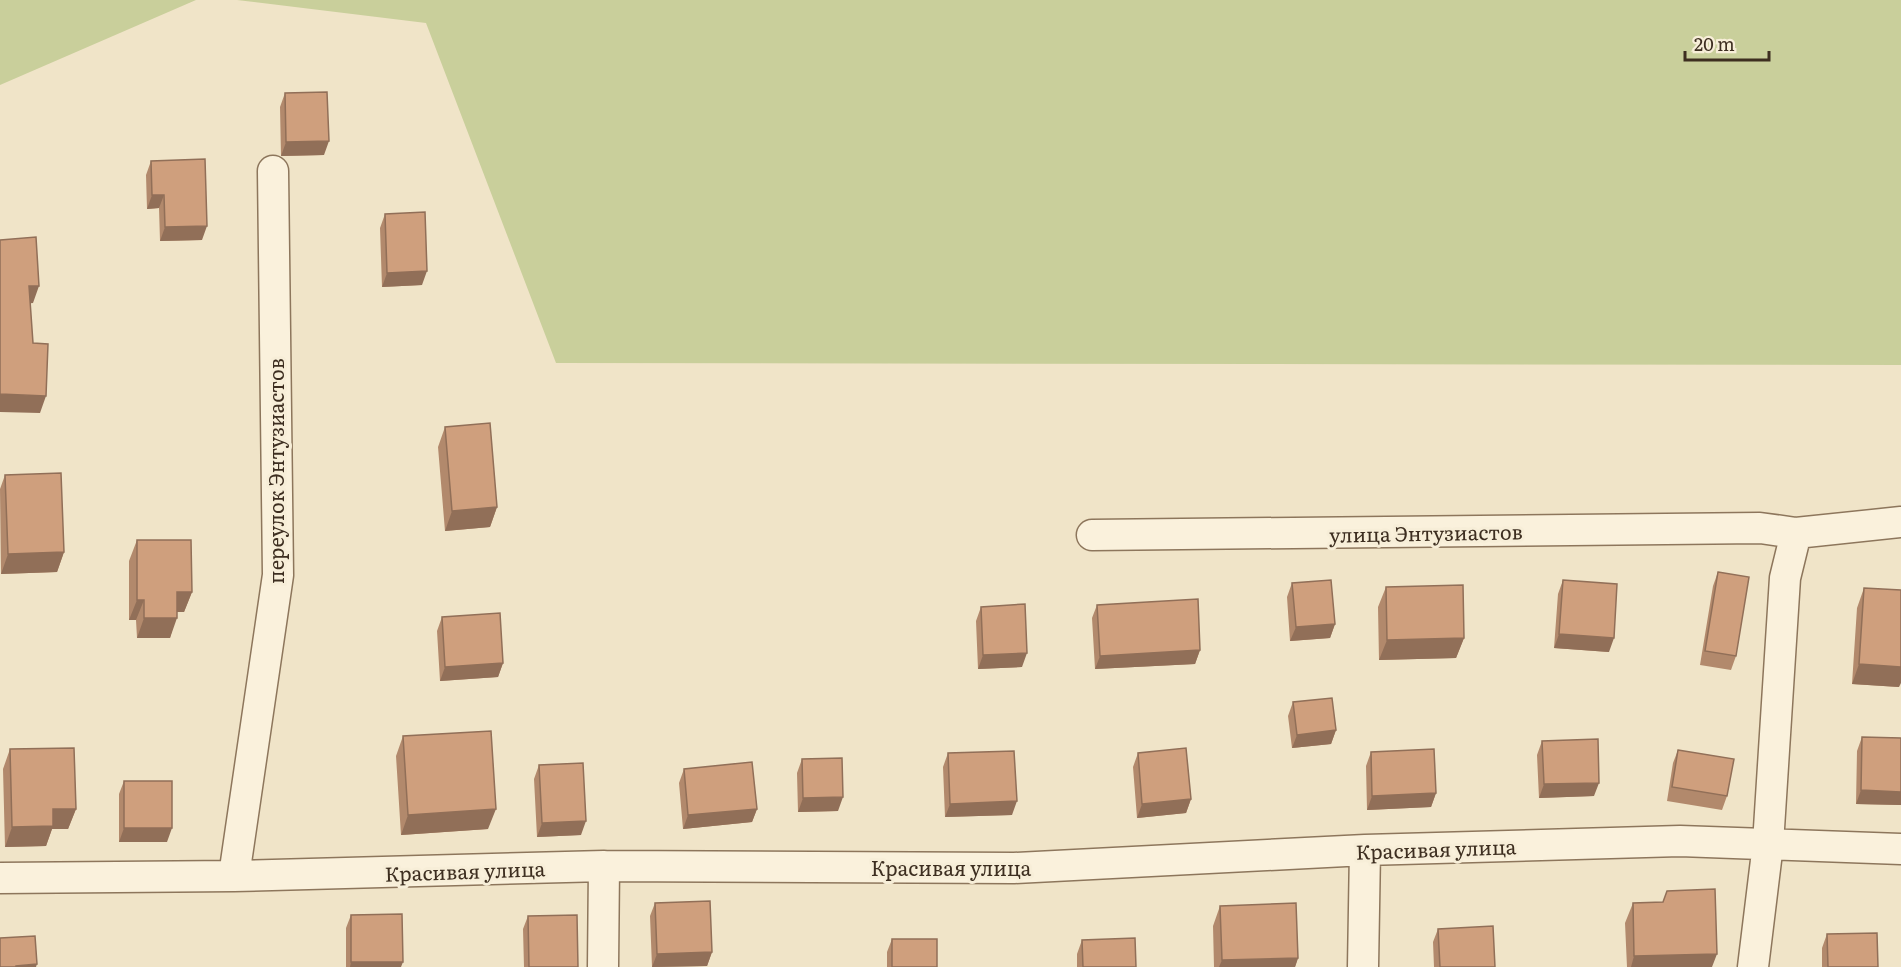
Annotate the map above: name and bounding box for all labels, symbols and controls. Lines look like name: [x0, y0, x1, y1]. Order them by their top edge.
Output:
scale bar: [1685, 24, 1769, 62]
text: 20 m: [1694, 30, 1735, 57]
street label: переулок Энтузиастов: [260, 358, 290, 584]
street label: улица Энтузиастов: [1329, 515, 1523, 549]
street label: Красивая улица: [1355, 830, 1517, 866]
street label: Красивая улица: [384, 852, 546, 888]
street label: Красивая улица: [871, 852, 1032, 882]

